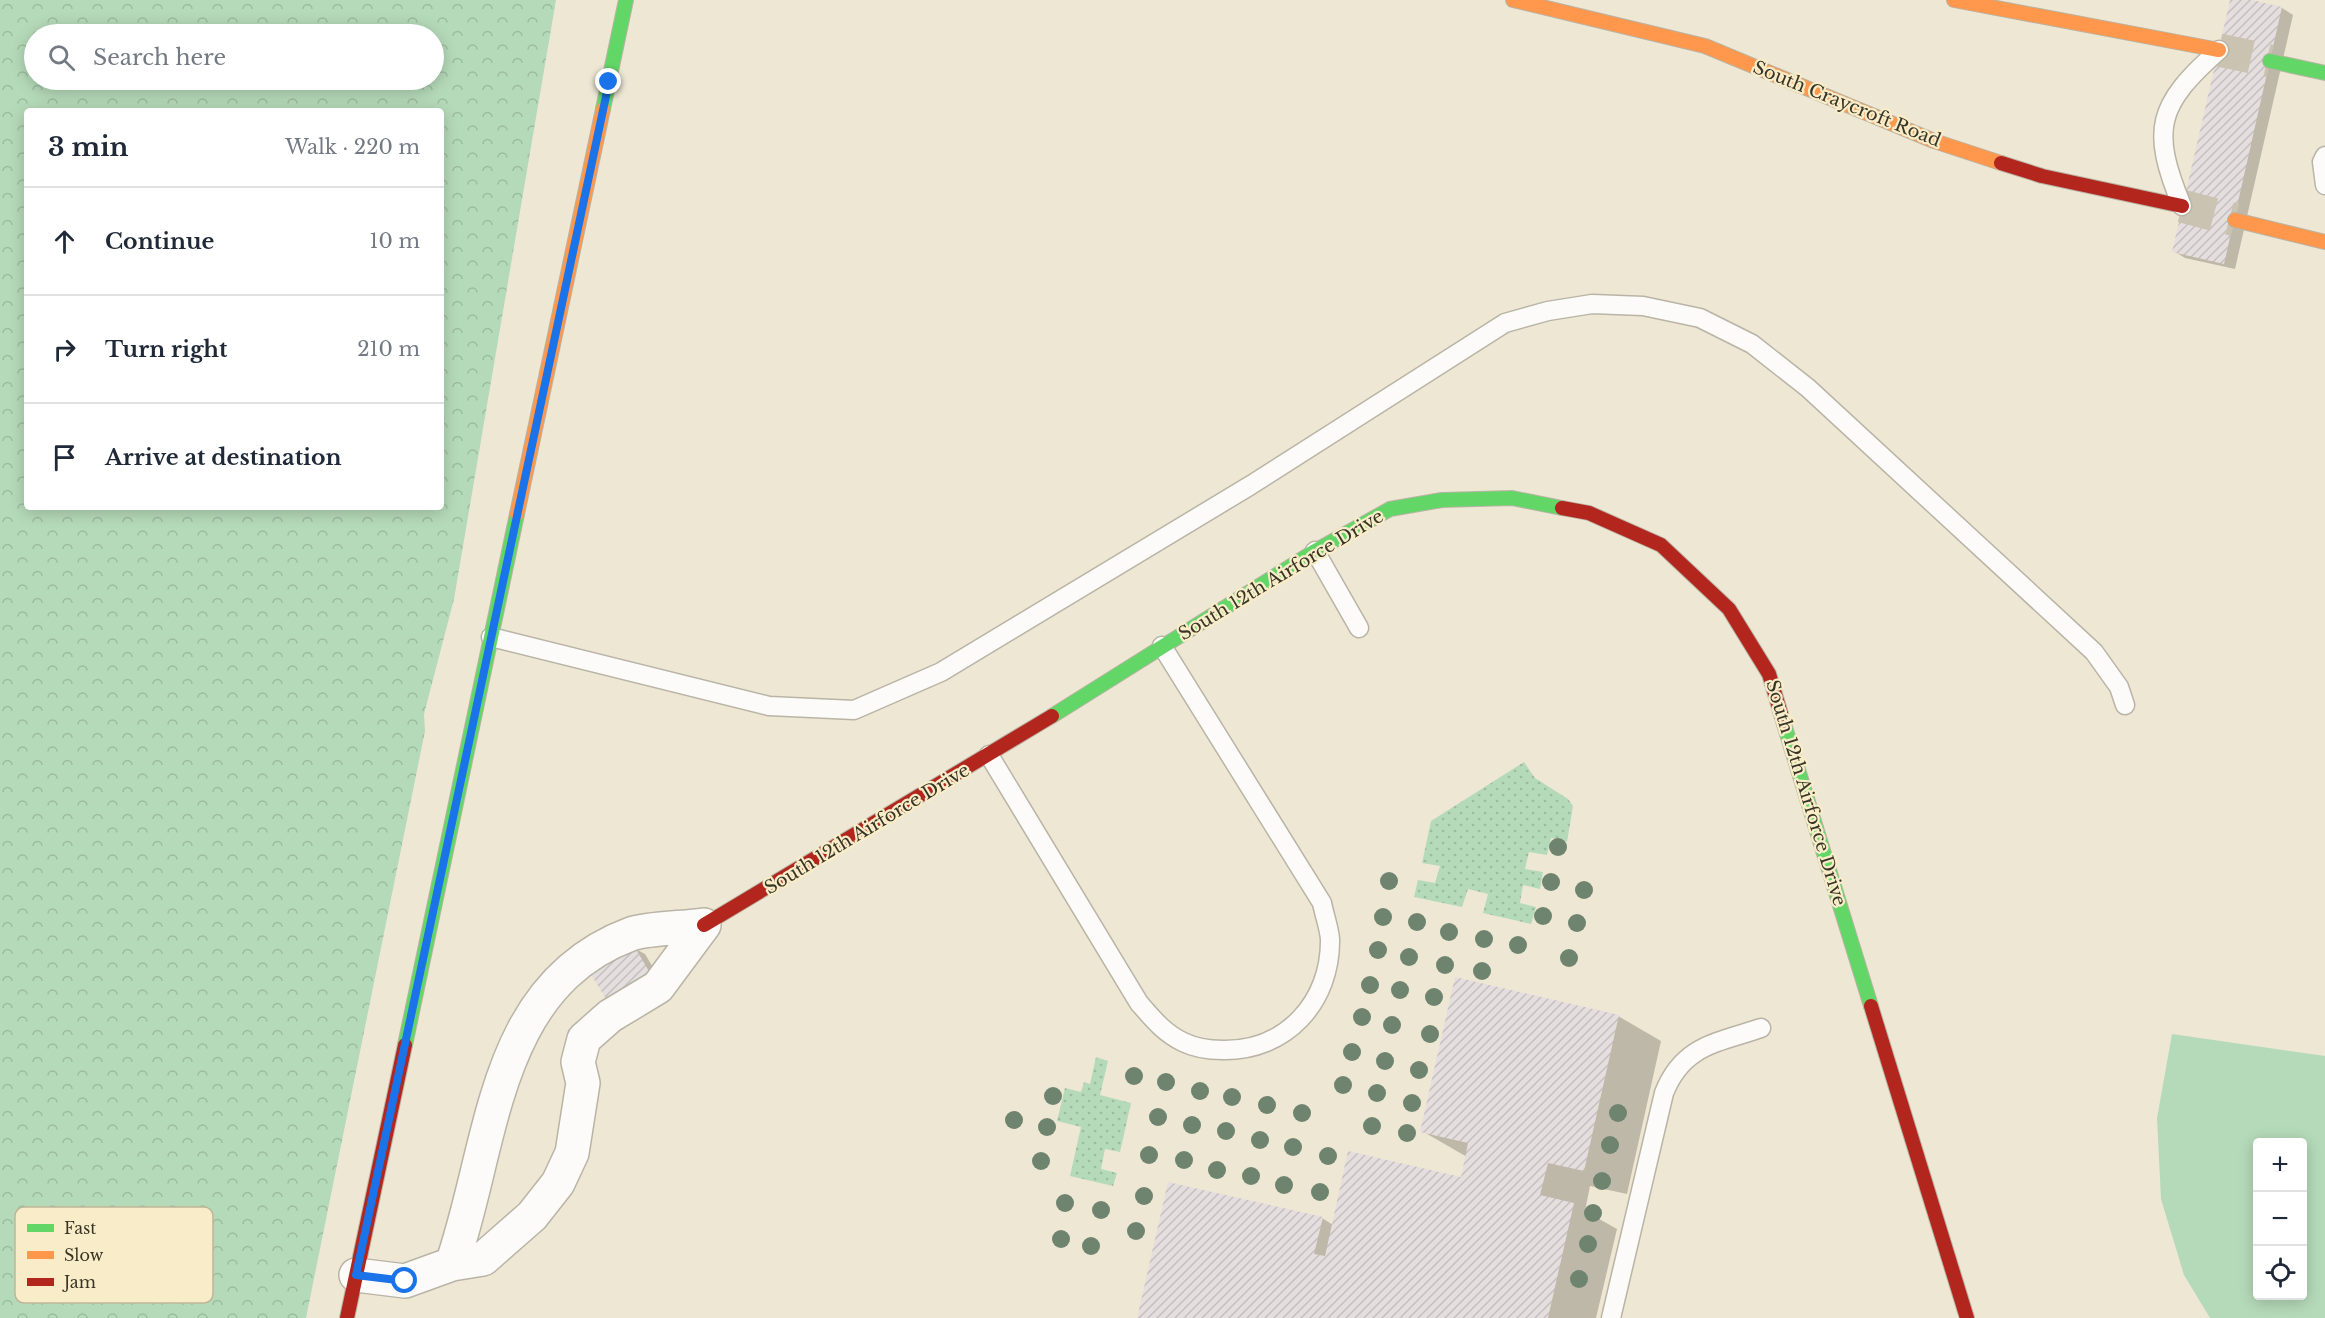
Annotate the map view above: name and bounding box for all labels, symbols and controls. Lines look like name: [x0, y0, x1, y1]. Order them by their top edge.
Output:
search box: [24, 24, 444, 90]
icon: search: [45, 41, 78, 74]
text: Search here: [93, 44, 226, 71]
street label: South Craycroft Road: [1750, 56, 1944, 152]
route end: [595, 68, 621, 94]
text: 3 min: [48, 131, 129, 163]
text: Walk · 220 m: [285, 135, 420, 159]
icon: ahead: [48, 225, 81, 258]
text: Continue: [105, 228, 214, 255]
text: 10 m: [370, 229, 420, 253]
icon: right: [48, 333, 81, 366]
text: Turn right: [105, 336, 227, 363]
text: 210 m: [357, 337, 420, 361]
icon: arrive: [48, 441, 81, 474]
text: Arrive at destination: [105, 444, 342, 471]
street label: South 12th Airforce Drive: [1175, 505, 1387, 645]
street label: South 12th Airforce Drive: [1761, 677, 1851, 909]
street label: South 12th Airforce Drive: [761, 759, 973, 899]
map controls: [2253, 1138, 2307, 1300]
button: +: [2253, 1138, 2307, 1192]
button: −: [2253, 1192, 2307, 1246]
legend: [15, 1207, 213, 1303]
text: Fast: [64, 1218, 96, 1238]
text: Slow: [64, 1245, 104, 1265]
button: locate: [2253, 1246, 2307, 1300]
route start: [391, 1267, 417, 1293]
text: Jam: [62, 1272, 96, 1292]

